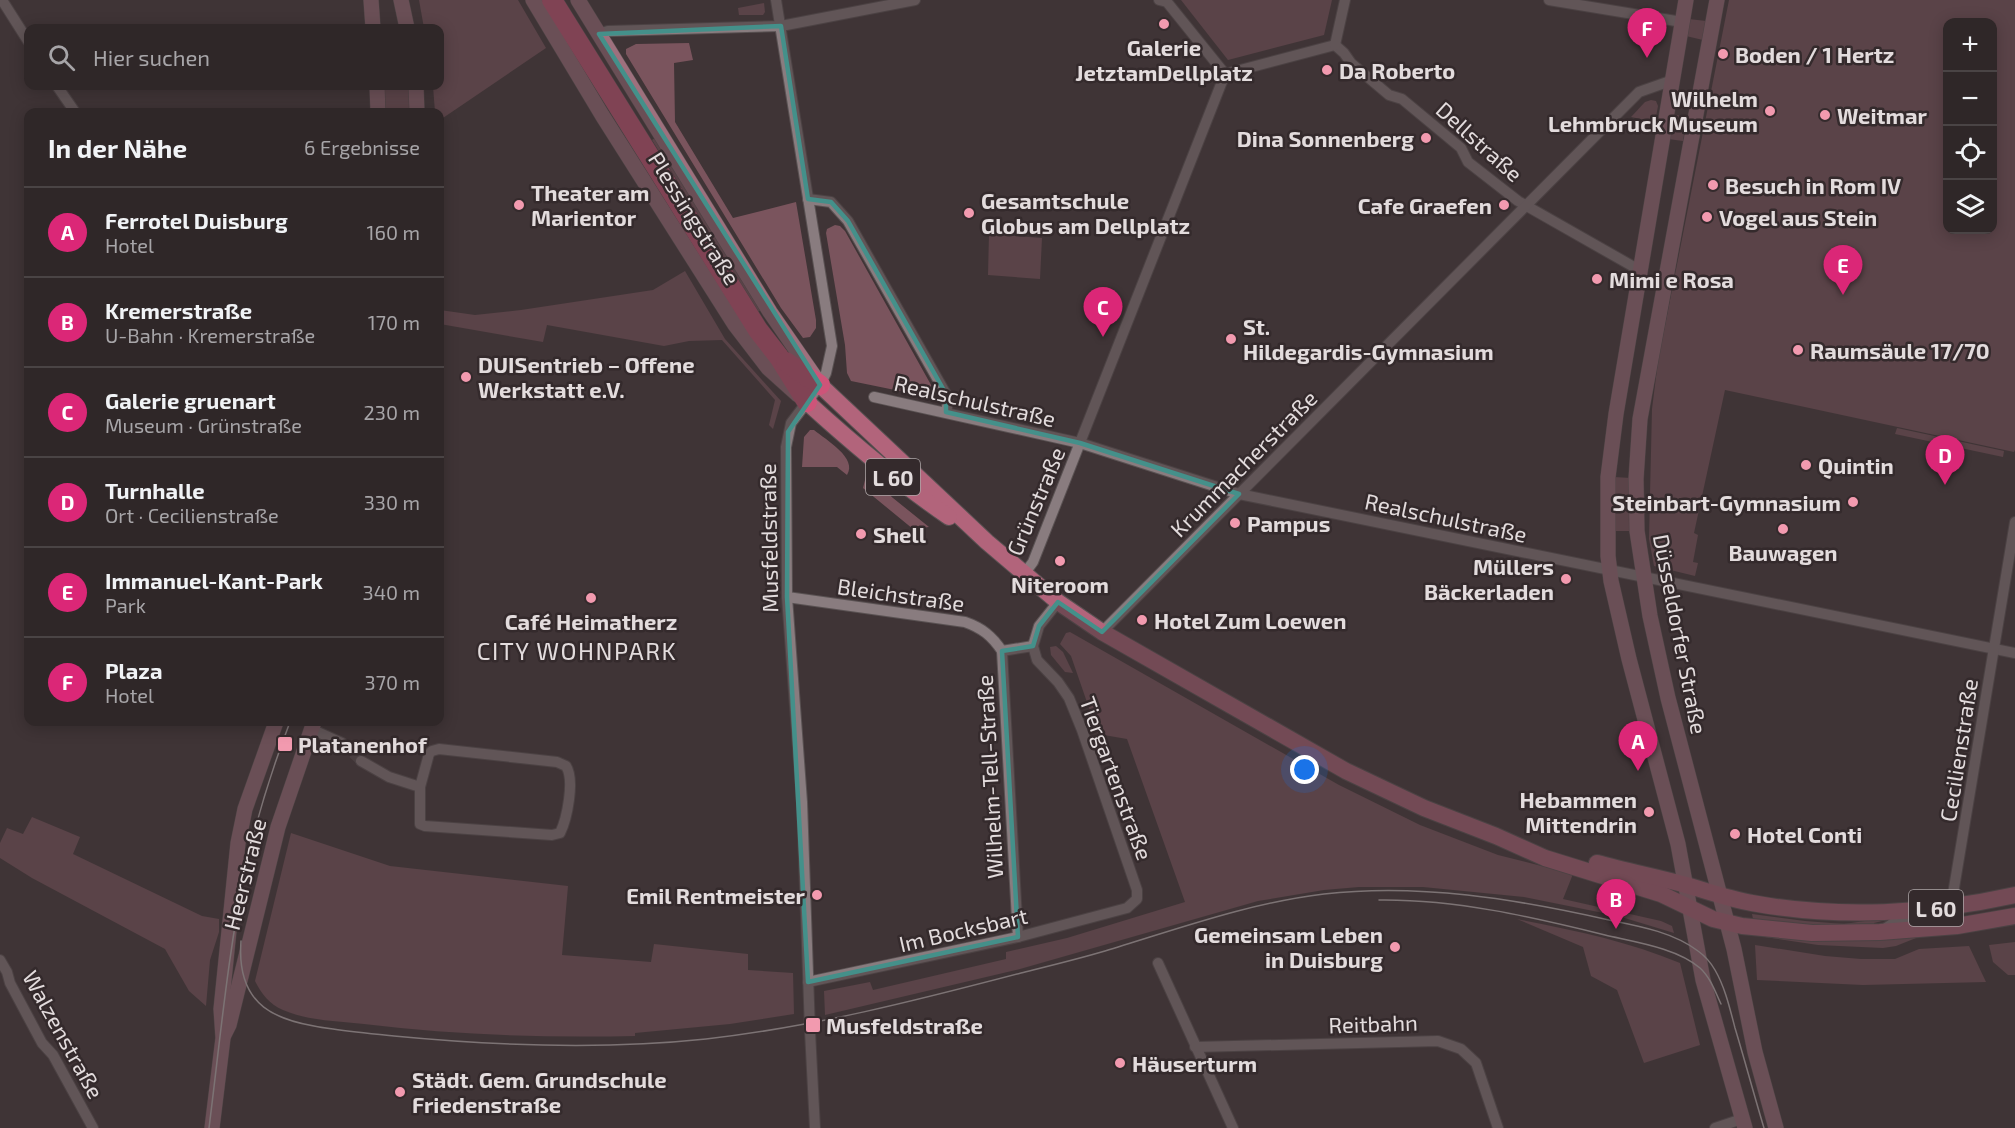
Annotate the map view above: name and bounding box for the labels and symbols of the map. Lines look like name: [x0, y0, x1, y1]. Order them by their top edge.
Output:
pin: F: [1628, 8, 1666, 58]
marker: Galerie JetztamDellplatz: [1157, 17, 1171, 31]
place label: Galerie JetztamDellplatz: [1075, 34, 1253, 85]
place label: Boden / 1 Hertz: [1735, 41, 1894, 67]
marker: Boden / 1 Hertz: [1716, 47, 1730, 61]
place label: Da Roberto: [1339, 57, 1455, 83]
marker: Da Roberto: [1320, 63, 1334, 77]
place label: Wilhelm Lehmbruck Museum: [1548, 85, 1758, 136]
street label: Dellstraße: [1432, 96, 1528, 186]
place label: Weitmar: [1837, 102, 1928, 128]
marker: Wilhelm Lehmbruck Museum: [1763, 104, 1777, 118]
marker: Weitmar: [1818, 108, 1832, 122]
place label: Dina Sonnenberg: [1237, 125, 1414, 151]
marker: Dina Sonnenberg: [1419, 131, 1433, 145]
street label: Plessingstraße: [644, 147, 746, 289]
place label: Besuch in Rom IV: [1725, 172, 1901, 198]
marker: Besuch in Rom IV: [1706, 178, 1720, 192]
place label: Theater am Marientor: [531, 179, 649, 230]
place label: Gesamtschule Globus am Dellplatz: [981, 187, 1190, 238]
place label: Cafe Graefen: [1358, 192, 1492, 218]
marker: Theater am Marientor: [512, 198, 526, 212]
marker: Cafe Graefen: [1497, 198, 1511, 212]
place label: Vogel aus Stein: [1719, 204, 1877, 230]
marker: Gesamtschule Globus am Dellplatz: [962, 206, 976, 220]
marker: Vogel aus Stein: [1700, 210, 1714, 224]
pin: E: [1824, 246, 1862, 295]
place label: Mimi e Rosa: [1609, 266, 1734, 292]
marker: Mimi e Rosa: [1590, 272, 1604, 286]
pin: C: [1084, 288, 1122, 337]
place label: St. Hildegardis-Gymnasium: [1243, 313, 1494, 365]
marker: St. Hildegardis-Gymnasium: [1224, 332, 1238, 346]
place label: Raumsäule 17/70: [1810, 337, 1990, 363]
marker: Raumsäule 17/70: [1791, 343, 1805, 357]
place label: DUISentrieb – Offene Werkstatt e.V.: [478, 351, 695, 402]
street label: Realschulstraße: [892, 369, 1058, 431]
marker: DUISentrieb – Offene Werkstatt e.V.: [459, 370, 473, 384]
street label: Krummacherstraße: [1164, 384, 1322, 542]
pin: D: [1926, 436, 1964, 485]
street label: Grünstraße: [1001, 443, 1069, 559]
place label: Quintin: [1818, 452, 1894, 479]
marker: Quintin: [1799, 458, 1813, 472]
road number: L 60: [866, 459, 920, 495]
street label: Musfeldstraße: [754, 463, 782, 613]
street label: Realschulstraße: [1363, 487, 1529, 547]
place label: Steinbart-Gymnasium: [1612, 489, 1841, 516]
marker: Steinbart-Gymnasium: [1846, 495, 1860, 509]
place label: Pampus: [1247, 510, 1330, 536]
marker: Pampus: [1228, 516, 1242, 530]
place label: Shell: [873, 521, 927, 547]
marker: Bauwagen: [1776, 522, 1790, 536]
marker: Shell: [854, 527, 868, 541]
street label: Düsseldorfer Straße: [1649, 532, 1713, 736]
place label: Bauwagen: [1728, 539, 1838, 565]
place label: Müllers Bäckerladen: [1424, 553, 1554, 604]
marker: Niteroom: [1053, 554, 1067, 568]
place label: Niteroom: [1011, 571, 1109, 597]
street label: Bleichstraße: [836, 572, 966, 616]
marker: Müllers Bäckerladen: [1559, 572, 1573, 586]
marker: Café Heimatherz: [584, 591, 598, 605]
place label: Hotel Zum Loewen: [1154, 607, 1346, 633]
place label: Café Heimatherz: [505, 608, 677, 634]
marker: Hotel Zum Loewen: [1135, 613, 1149, 627]
district label: CITY WOHNPARK: [477, 636, 677, 665]
street label: Wilhelm-Tell-Straße: [971, 674, 1007, 880]
street label: Cecilienstraße: [1934, 677, 1982, 823]
street label: Tiergartenstraße: [1075, 693, 1159, 863]
pin: A: [1618, 722, 1658, 771]
place label: Platanenhof: [298, 731, 428, 757]
marker: Platanenhof: [276, 735, 294, 753]
your location: [1290, 755, 1319, 784]
place label: Hebammen Mittendrin: [1519, 786, 1637, 837]
marker: Hebammen Mittendrin: [1642, 805, 1656, 819]
street label: Heerstraße: [218, 815, 270, 933]
place label: Hotel Conti: [1747, 821, 1862, 847]
marker: Hotel Conti: [1728, 827, 1742, 841]
pin: B: [1596, 880, 1636, 929]
place label: Emil Rentmeister: [626, 882, 806, 908]
marker: Emil Rentmeister: [810, 888, 824, 902]
road number: L 60: [1909, 890, 1963, 926]
street label: Im Bocksbart: [896, 902, 1030, 956]
place label: Gemeinsam Leben in Duisburg: [1194, 921, 1383, 972]
marker: Gemeinsam Leben in Duisburg: [1388, 940, 1402, 954]
street label: Walzenstraße: [18, 966, 110, 1102]
street label: Reitbahn: [1328, 1008, 1418, 1038]
place label: Musfeldstraße: [826, 1012, 983, 1038]
marker: Musfeldstraße: [804, 1016, 822, 1034]
place label: Häuserturm: [1132, 1050, 1257, 1076]
marker: Häuserturm: [1113, 1056, 1127, 1070]
place label: Städt. Gem. Grundschule Friedenstraße: [412, 1066, 667, 1117]
marker: Städt. Gem. Grundschule Friedenstraße: [393, 1085, 407, 1099]

